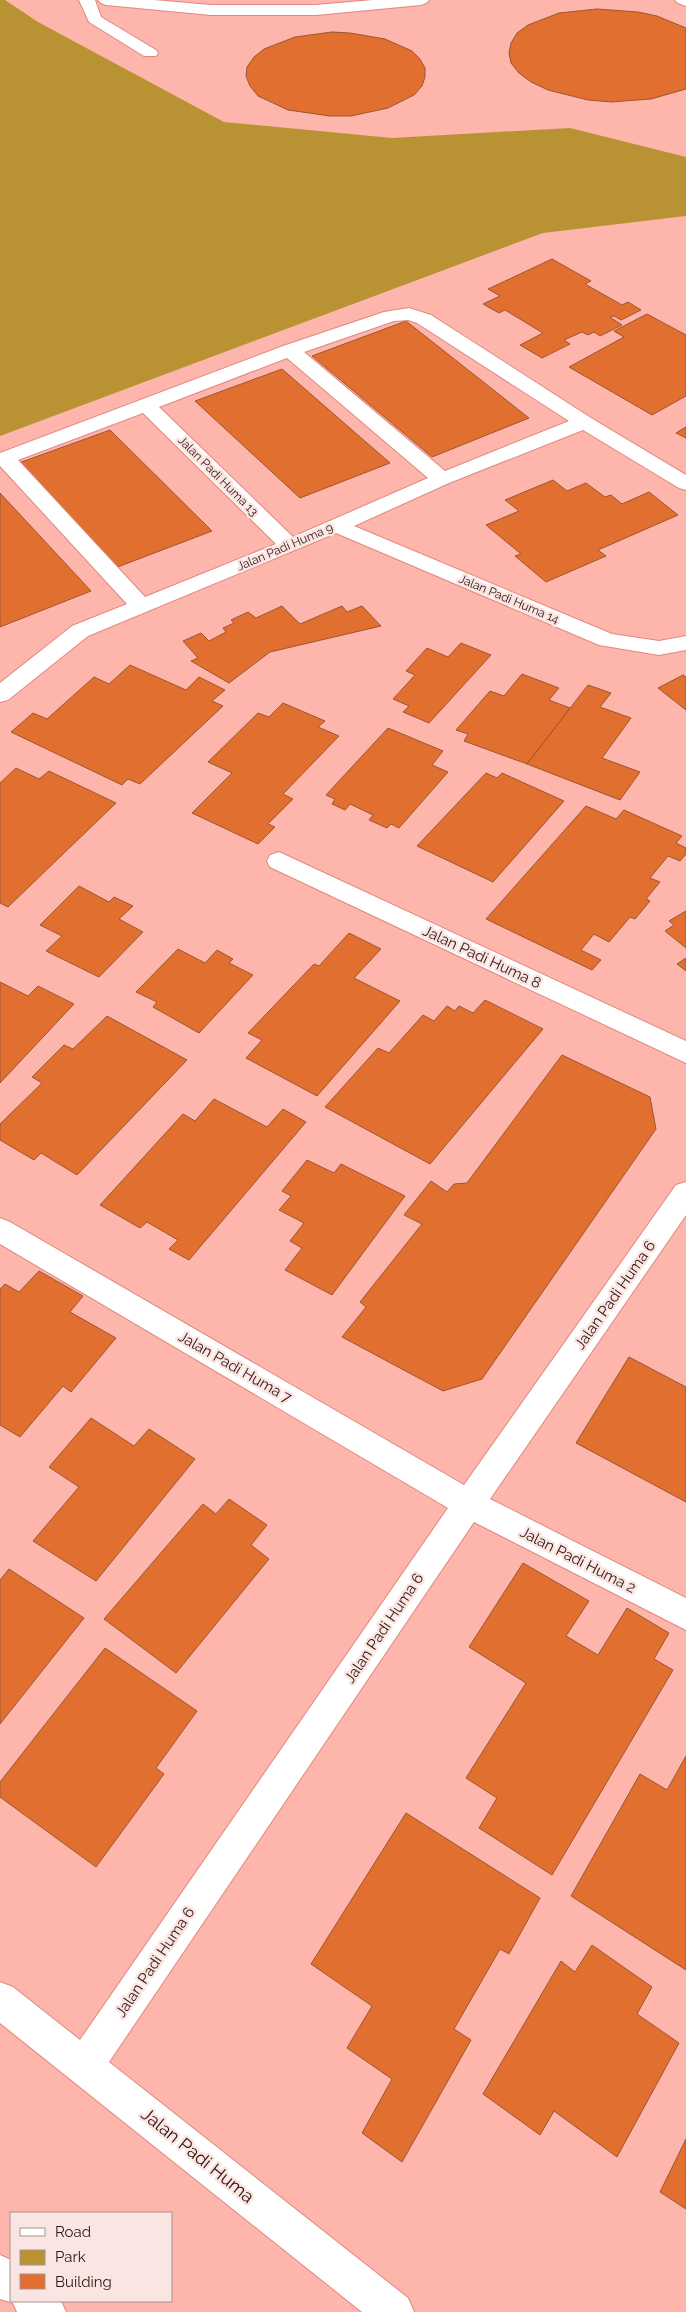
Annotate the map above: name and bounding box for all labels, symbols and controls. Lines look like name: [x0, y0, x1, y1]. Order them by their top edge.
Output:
street label: Jalan Padi Huma 13: [175, 433, 261, 519]
street label: Jalan Padi Huma 9: [235, 520, 335, 574]
street label: Jalan Padi Huma 14: [457, 572, 562, 627]
street label: Jalan Padi Huma 8: [420, 922, 544, 992]
street label: Jalan Padi Huma 6: [571, 1237, 659, 1353]
street label: Jalan Padi Huma 7: [175, 1327, 295, 1407]
street label: Jalan Padi Huma 2: [517, 1523, 639, 1597]
street label: Jalan Padi Huma 6: [341, 1570, 427, 1686]
street label: Jalan Padi Huma 6: [112, 1904, 198, 2020]
street label: Jalan Padi Huma: [137, 2103, 259, 2207]
legend: [10, 2212, 172, 2302]
text: Road: [55, 2223, 91, 2241]
text: Park: [55, 2248, 86, 2266]
text: Building: [55, 2273, 112, 2291]

